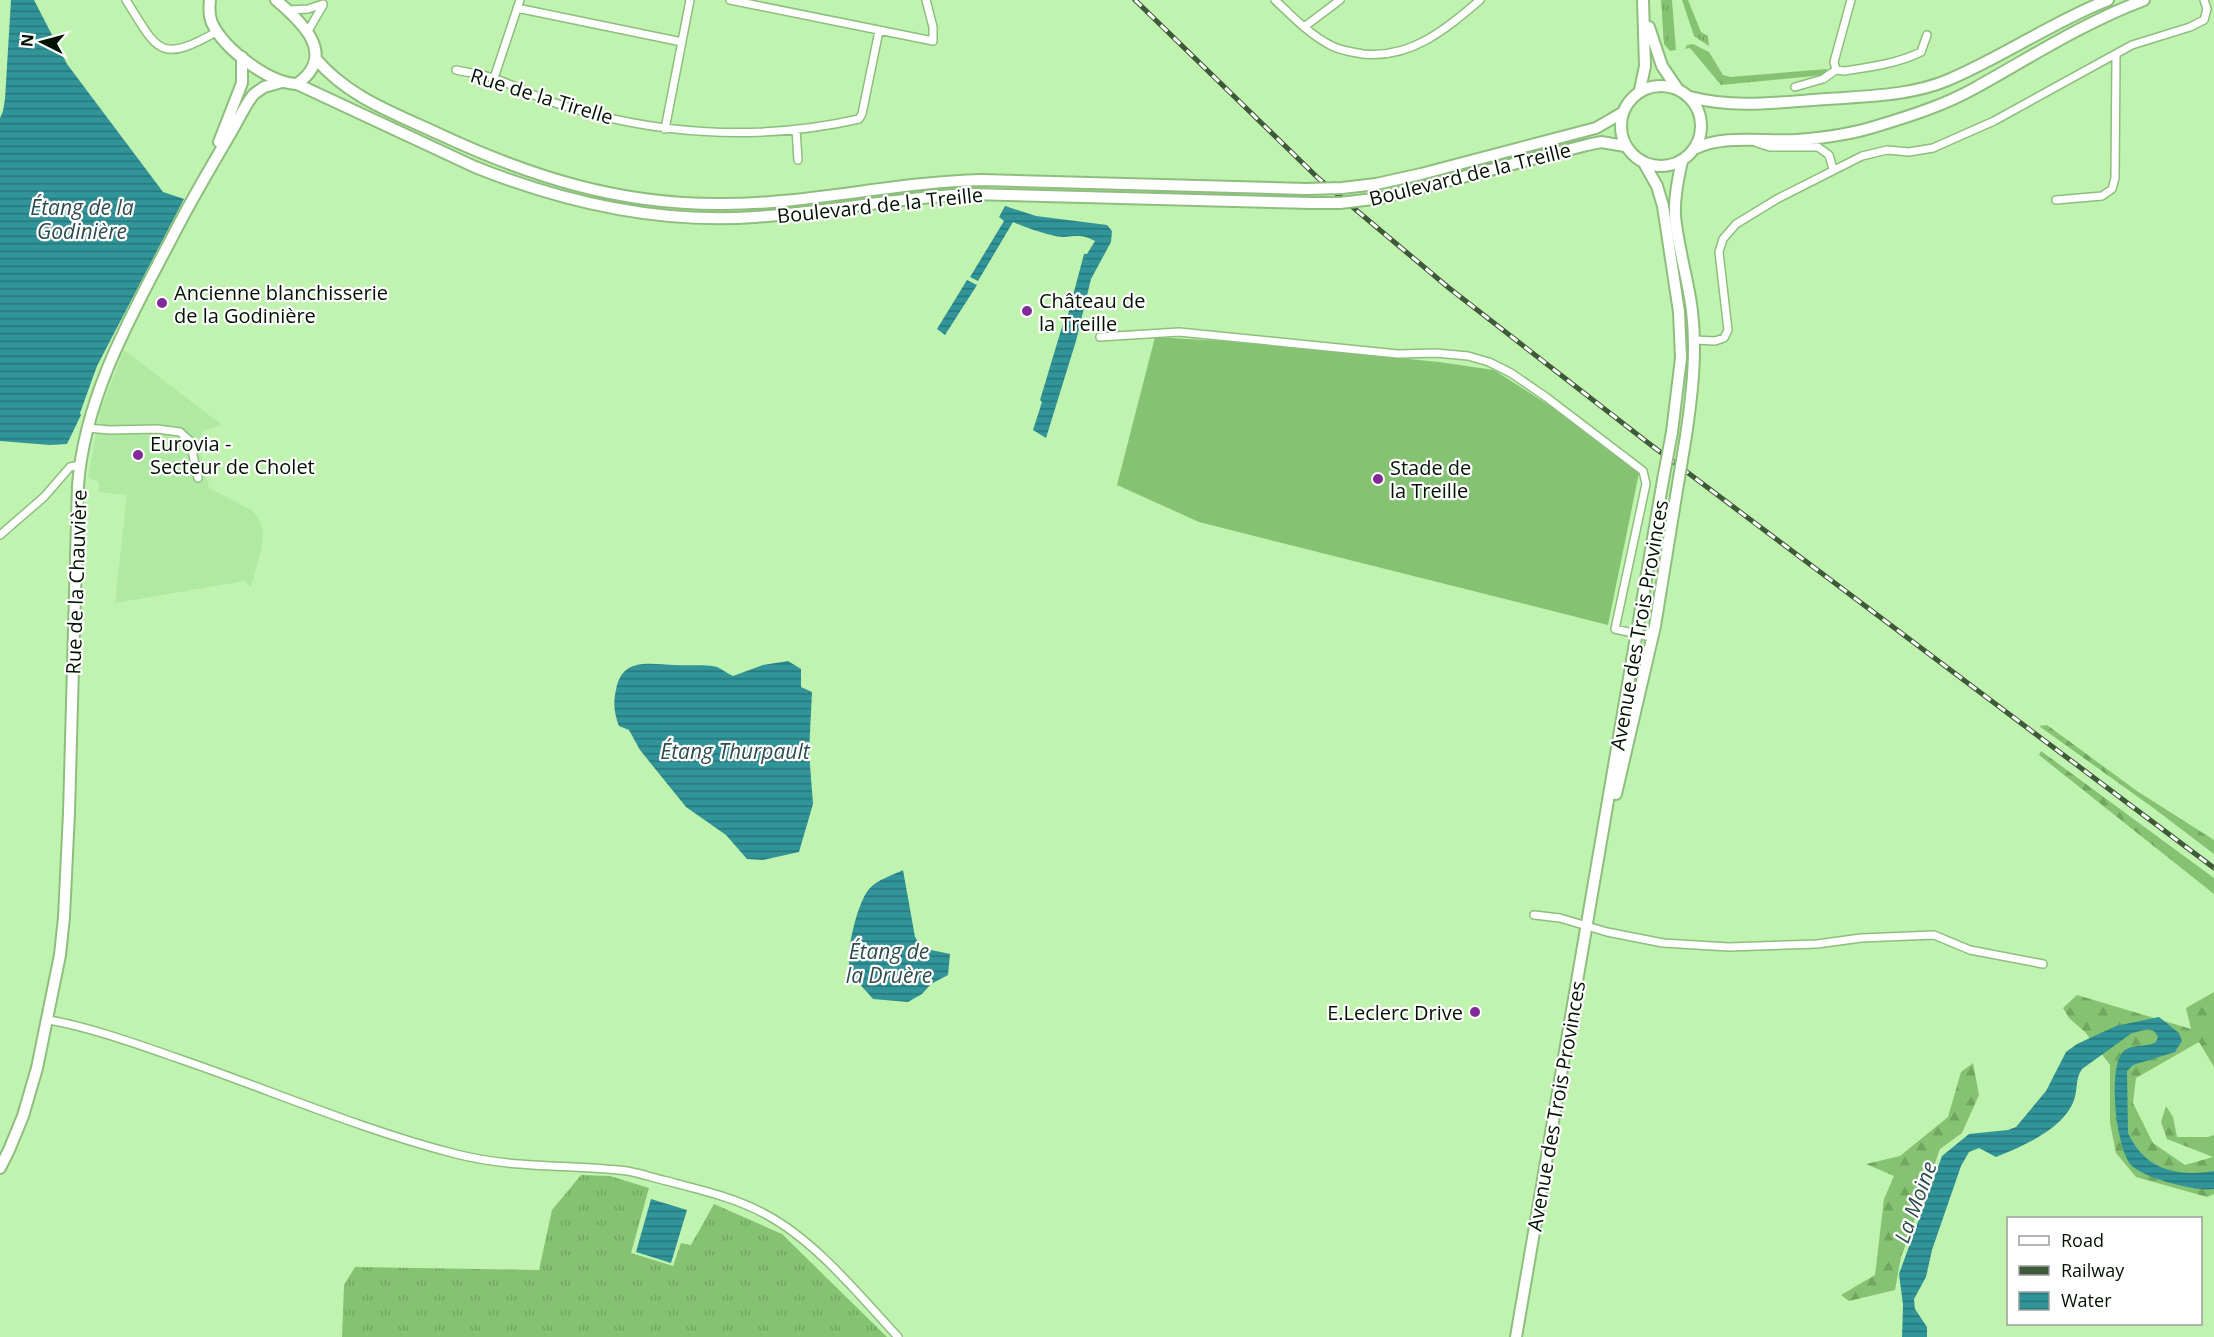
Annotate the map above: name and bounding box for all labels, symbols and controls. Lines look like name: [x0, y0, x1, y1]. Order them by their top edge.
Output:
north arrow: [12, 12, 72, 72]
text: N: [15, 33, 39, 48]
street label: Rue de la Tirelle: [467, 61, 617, 131]
street label: Boulevard de la Treille: [1366, 136, 1574, 212]
street label: Boulevard de la Treille: [776, 181, 984, 229]
water label: Étang de la Godinière: [30, 193, 134, 245]
place label: Ancienne blanchisserie de la Godinière: [174, 279, 388, 329]
place label: Château de la Treille: [1039, 287, 1145, 337]
marker: Ancienne blanchisserie de la Godinière: [155, 296, 169, 310]
marker: Château de la Treille: [1020, 304, 1034, 318]
place label: Eurovia - Secteur de Cholet: [150, 430, 315, 480]
marker: Eurovia - Secteur de Cholet: [131, 448, 145, 462]
place label: Stade de la Treille: [1390, 454, 1471, 504]
marker: Stade de la Treille: [1371, 472, 1385, 486]
street label: Rue de la Chauvière: [59, 489, 93, 675]
street label: Avenue des Trois Provinces: [1604, 498, 1674, 752]
water label: Étang Thurpault: [660, 737, 811, 765]
water label: Étang de la Druère: [846, 937, 932, 989]
street label: Avenue des Trois Provinces: [1521, 979, 1591, 1233]
place label: E.Leclerc Drive: [1327, 999, 1463, 1026]
marker: E.Leclerc Drive: [1468, 1005, 1482, 1019]
water label: La Moine: [1887, 1157, 1943, 1247]
legend: [2007, 1217, 2202, 1325]
text: Road: [2061, 1228, 2104, 1252]
text: Railway: [2061, 1258, 2125, 1282]
text: Water: [2061, 1288, 2112, 1312]

